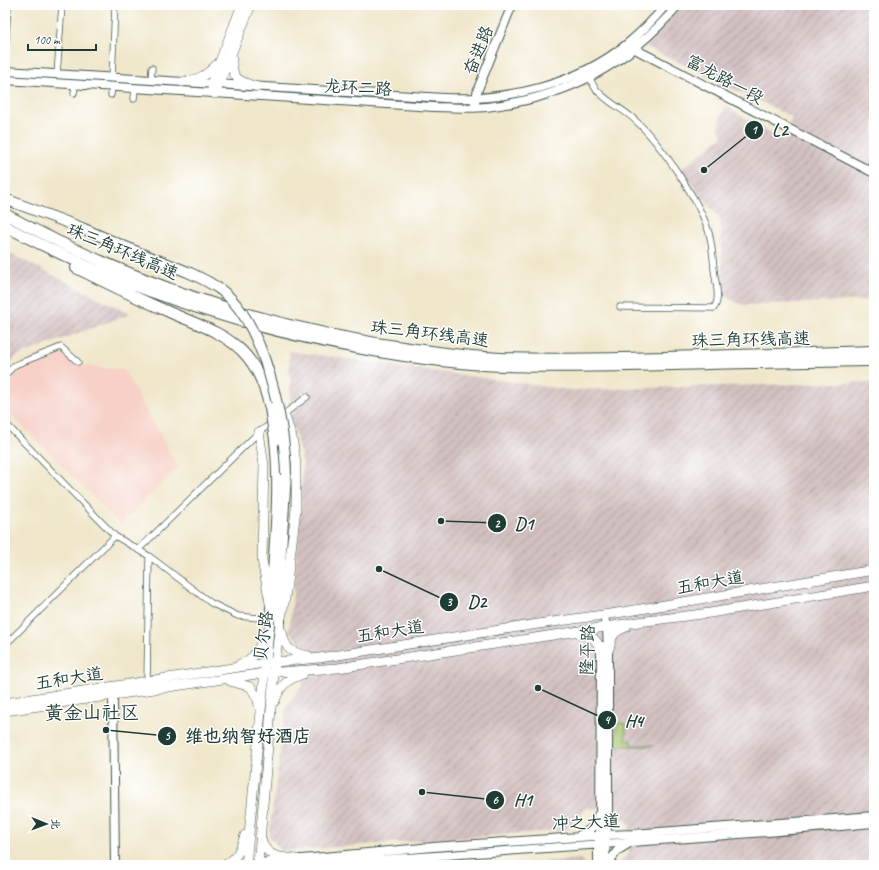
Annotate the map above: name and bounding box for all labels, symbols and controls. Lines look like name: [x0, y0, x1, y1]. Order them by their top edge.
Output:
street label: 奋进路: [459, 23, 498, 78]
scale bar: [28, 26, 96, 52]
text: 100 m: [34, 32, 61, 48]
street label: 富龙路一段: [682, 50, 767, 109]
street label: 龙环二路: [323, 75, 392, 100]
callout: L2: [744, 115, 796, 145]
text: L2: [772, 119, 790, 141]
text: 1: [751, 122, 758, 138]
street label: 珠三角环线高速: [64, 219, 182, 284]
street label: 珠三角环线高速: [370, 316, 490, 351]
street label: 珠三角环线高速: [691, 328, 811, 351]
callout: D1: [487, 508, 541, 538]
text: D1: [515, 513, 535, 535]
text: 2: [494, 516, 501, 532]
street label: 五和大道: [675, 566, 745, 599]
callout: D2: [439, 587, 494, 617]
text: D2: [468, 591, 488, 613]
text: 3: [446, 594, 453, 610]
street label: 贝尔路: [250, 609, 277, 663]
street label: 五和大道: [355, 616, 425, 647]
street label: 隆平路: [576, 624, 599, 676]
street label: 五和大道: [34, 663, 104, 694]
district label: 黄金山社区: [44, 701, 140, 725]
callout: H4: [597, 705, 652, 735]
text: H4: [625, 710, 645, 732]
text: 4: [604, 712, 611, 728]
callout: 维也纳智好酒店: [157, 721, 319, 751]
text: 维也纳智好酒店: [185, 725, 311, 747]
text: 5: [164, 728, 171, 744]
callout: H1: [485, 785, 540, 815]
text: H1: [514, 789, 534, 811]
text: 6: [492, 792, 499, 808]
north arrow: [26, 804, 66, 844]
street label: 冲之大道: [552, 810, 621, 835]
text: 北: [49, 819, 63, 830]

